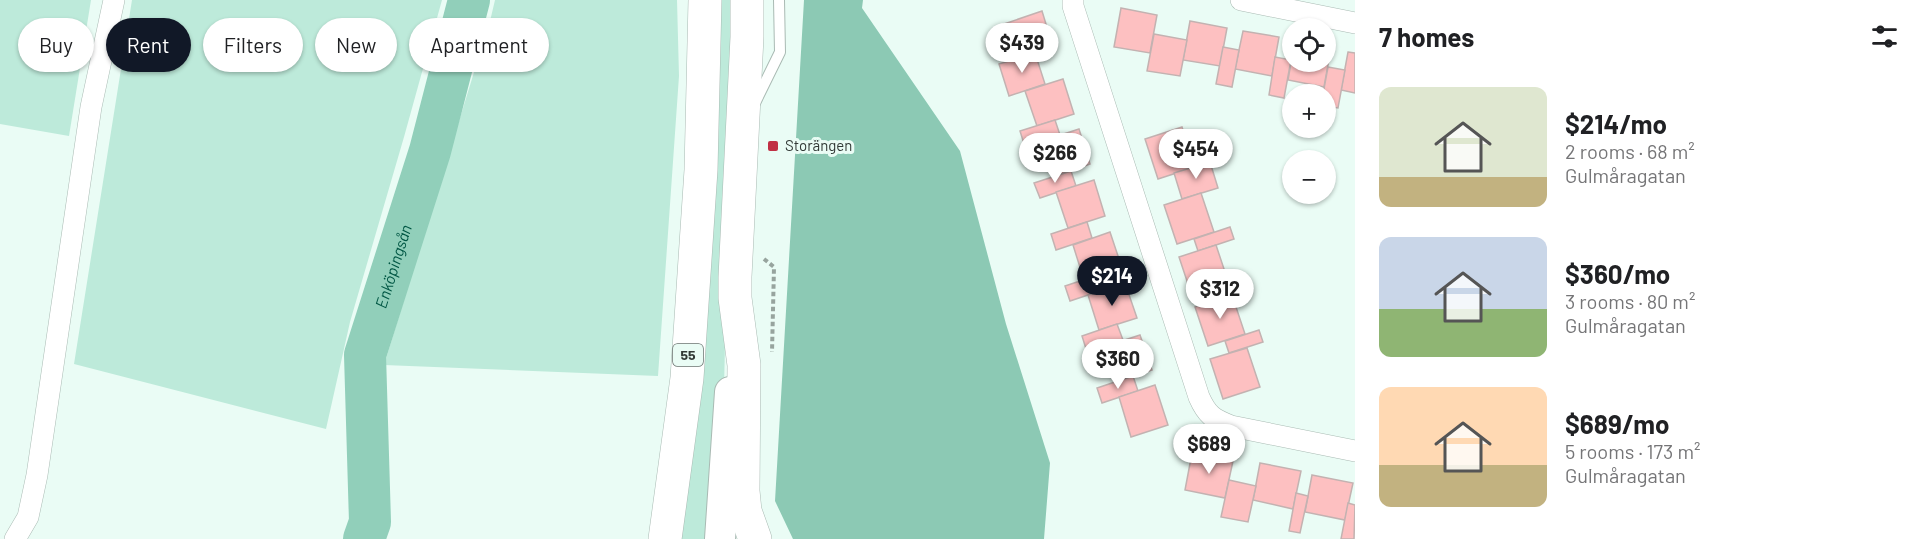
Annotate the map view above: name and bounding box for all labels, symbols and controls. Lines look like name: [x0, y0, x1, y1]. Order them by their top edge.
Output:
chip: Buy: [18, 18, 94, 72]
chip: Rent: [106, 18, 191, 72]
chip: Filters: [203, 18, 303, 72]
chip: New: [315, 18, 397, 72]
chip: Apartment: [409, 18, 549, 72]
map controls: [1282, 18, 1336, 204]
button: locate: [1282, 18, 1336, 72]
icon: filters: [1868, 20, 1901, 53]
text: 7 homes: [1379, 21, 1474, 52]
pin: $439: [986, 23, 1058, 74]
text: $439: [1000, 30, 1044, 54]
button: +: [1282, 84, 1336, 138]
text: $214/mo: [1565, 108, 1667, 139]
icon: home: [1427, 111, 1499, 183]
pin: $454: [1160, 129, 1232, 180]
pin: $266: [1019, 133, 1091, 184]
place label: Storängen: [785, 136, 852, 154]
text: $454: [1173, 136, 1219, 160]
marker: Storängen: [766, 139, 780, 153]
text: 2 rooms · 68 m²: [1565, 139, 1695, 163]
text: $266: [1033, 140, 1077, 164]
button: −: [1282, 150, 1336, 204]
text: Gulmåragatan: [1565, 163, 1686, 187]
water label: Enköpingsån: [371, 222, 415, 310]
pin: $214: [1076, 256, 1148, 307]
text: $360/mo: [1565, 258, 1670, 289]
icon: home: [1427, 261, 1499, 333]
text: $214: [1091, 263, 1133, 287]
pin: $312: [1184, 269, 1256, 320]
text: $312: [1200, 276, 1240, 300]
text: 3 rooms · 80 m²: [1565, 289, 1695, 313]
text: Gulmåragatan: [1565, 313, 1686, 337]
pin: $360: [1082, 339, 1154, 390]
road number: 55: [673, 344, 703, 366]
text: $360: [1096, 346, 1140, 370]
text: $689/mo: [1565, 408, 1669, 439]
icon: home: [1427, 411, 1499, 483]
pin: $689: [1173, 424, 1245, 475]
text: $689: [1187, 431, 1231, 455]
text: 5 rooms · 173 m²: [1565, 439, 1700, 463]
text: Gulmåragatan: [1565, 463, 1686, 487]

